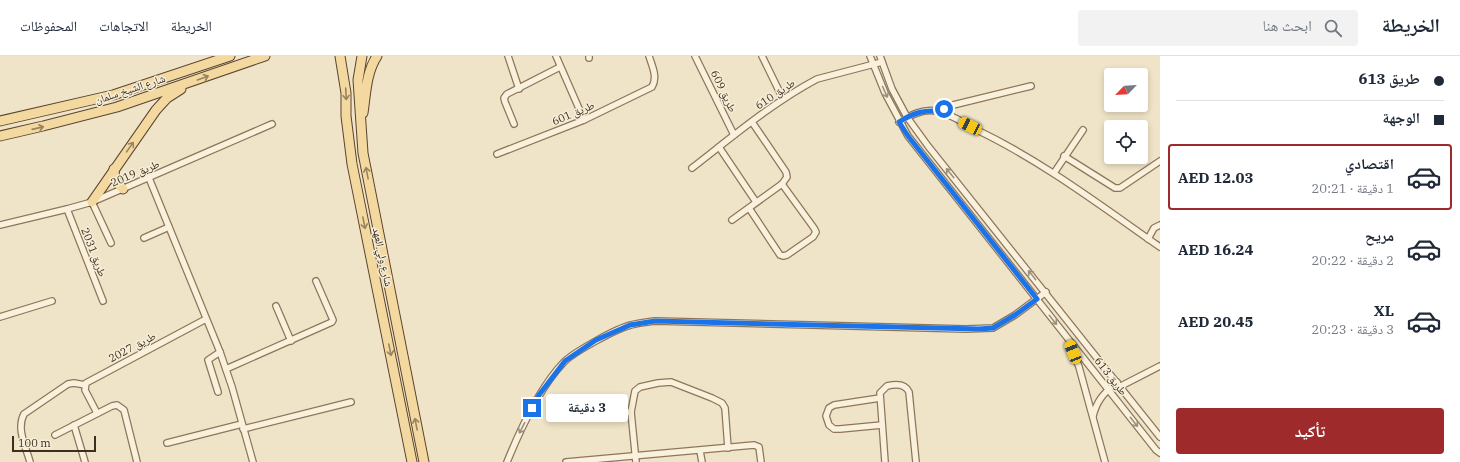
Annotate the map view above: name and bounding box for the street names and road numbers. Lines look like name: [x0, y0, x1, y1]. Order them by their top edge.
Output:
street label: طريق 609: [708, 68, 740, 114]
street label: شارع الشيخ سلمان: [93, 71, 167, 107]
street label: طريق 610: [752, 76, 798, 112]
street label: طريق 601: [550, 98, 596, 128]
street label: طريق 2019: [109, 156, 161, 190]
street label: طريق 2031: [78, 225, 110, 279]
street label: شارع ولي العهد: [368, 226, 396, 288]
street label: طريق 2027: [106, 329, 158, 365]
street label: طريق 613: [1092, 354, 1130, 398]

